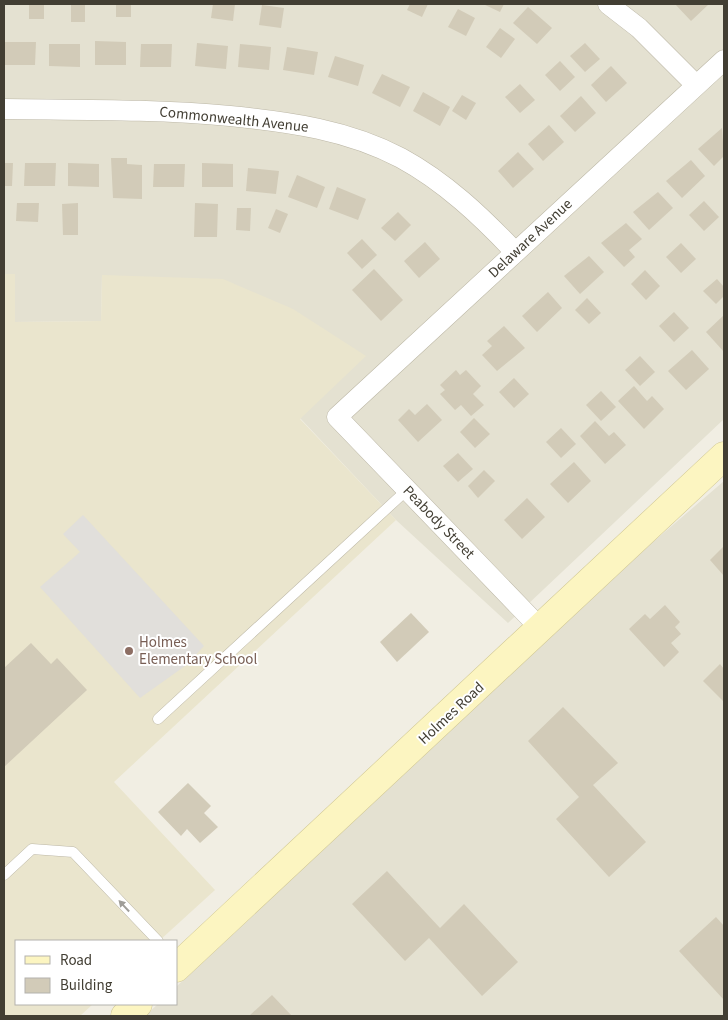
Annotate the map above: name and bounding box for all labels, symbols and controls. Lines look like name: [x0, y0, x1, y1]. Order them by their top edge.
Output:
street label: Commonwealth Avenue: [158, 101, 309, 138]
street label: Delaware Avenue: [484, 194, 577, 283]
street label: Peabody Street: [398, 481, 479, 564]
place label: Holmes Elementary School: [139, 632, 257, 670]
marker: Holmes Elementary School: [123, 645, 135, 657]
street label: Holmes Road: [414, 677, 489, 749]
one-way arrow: [118, 900, 130, 912]
legend: [15, 940, 178, 1005]
text: Road: [60, 950, 92, 971]
text: Building: [60, 975, 113, 996]

